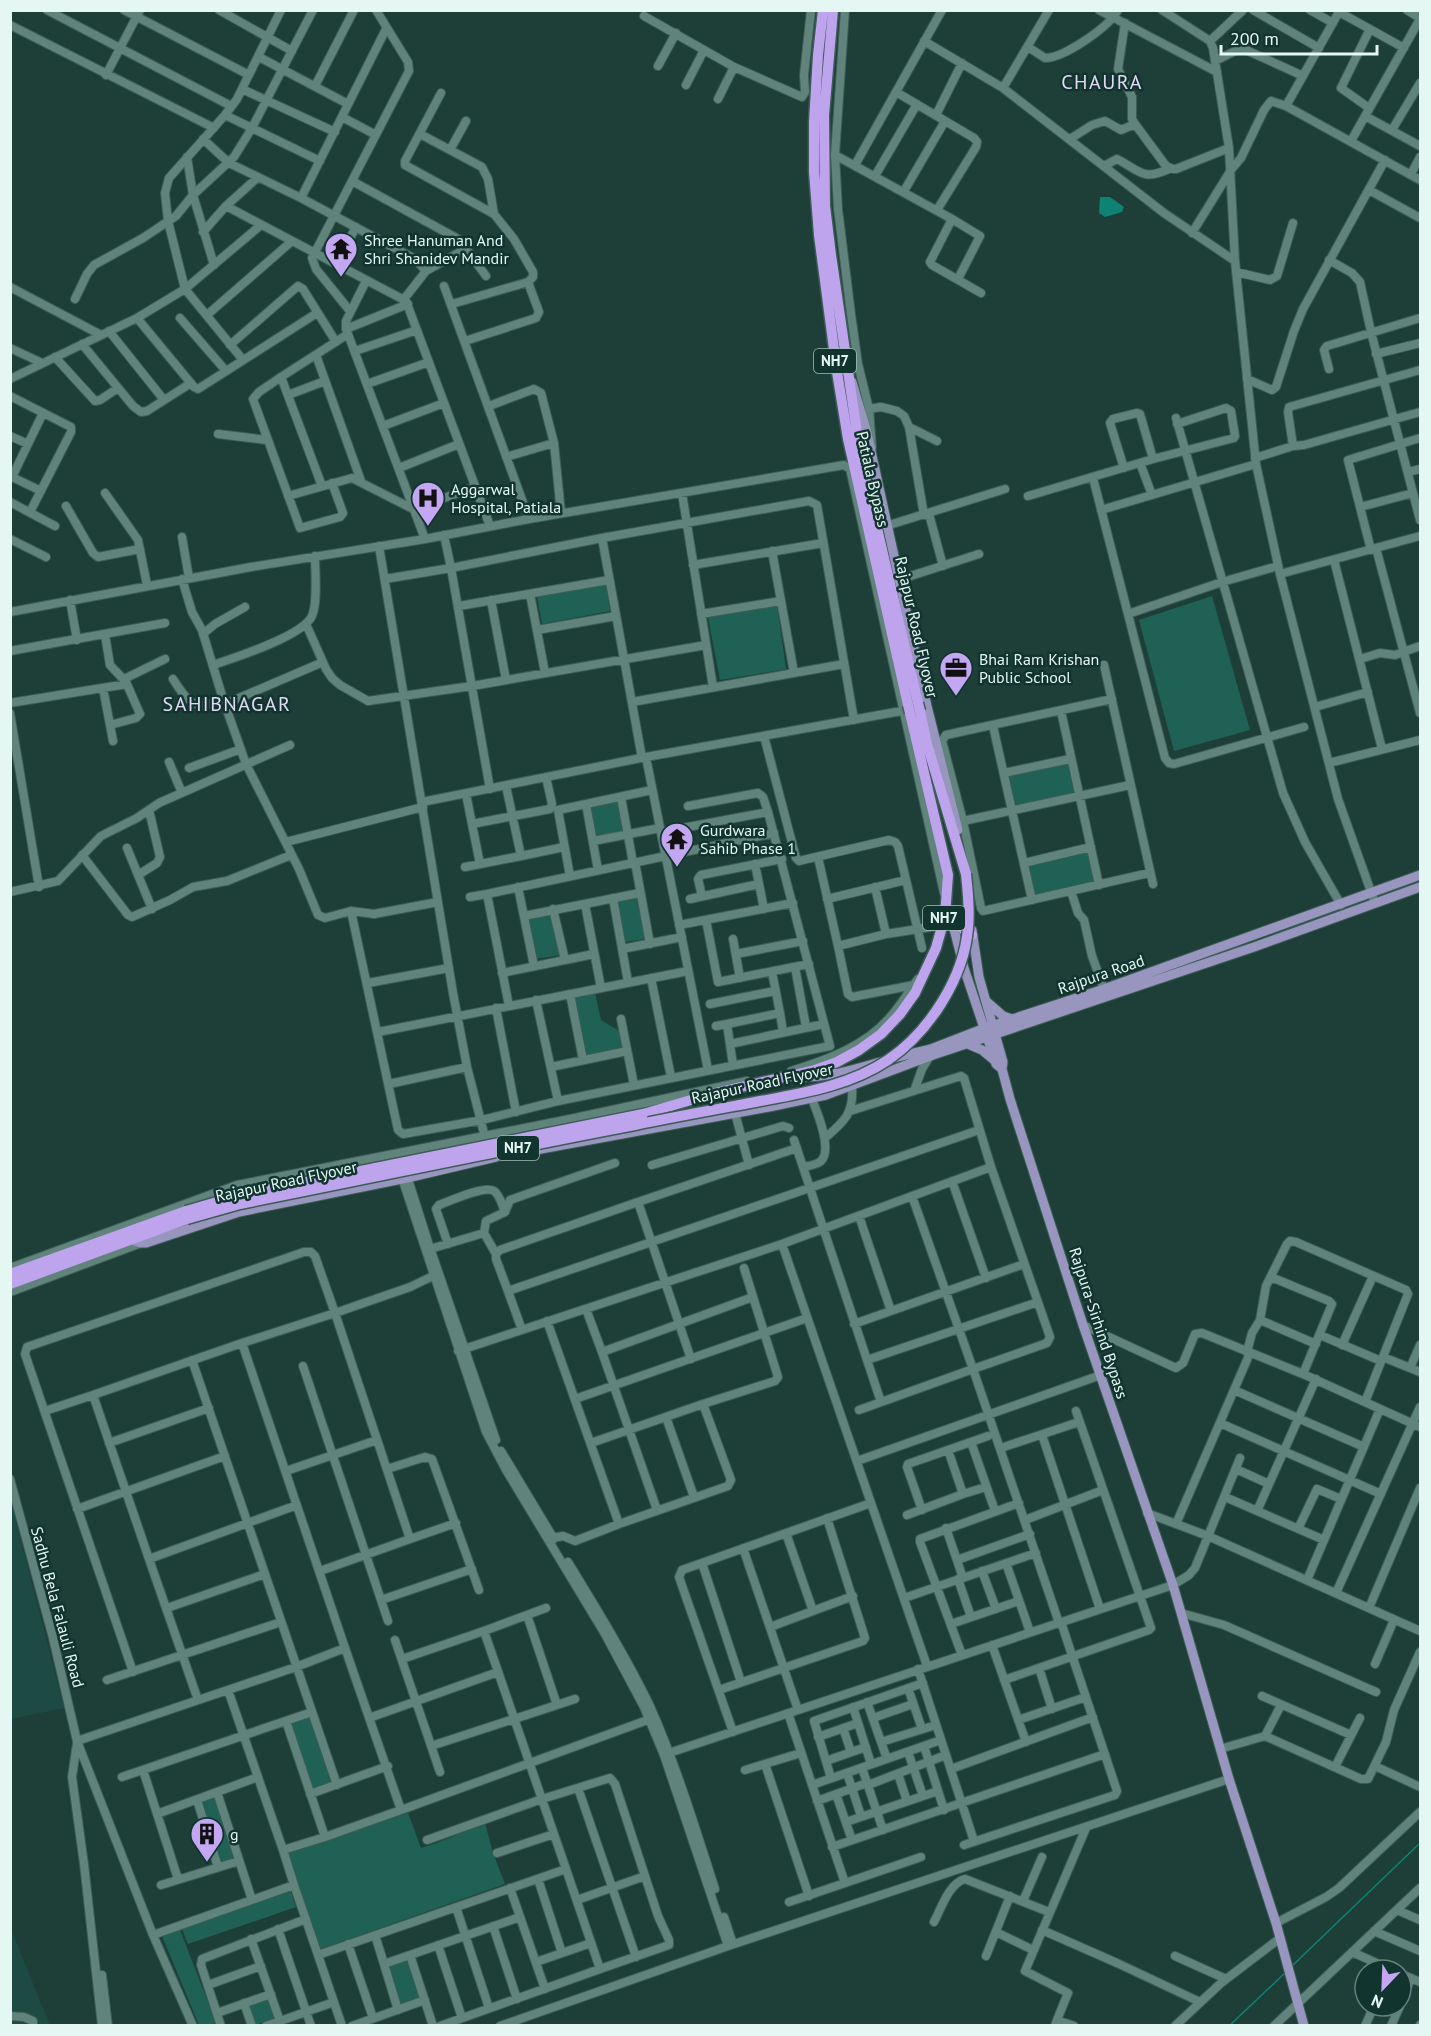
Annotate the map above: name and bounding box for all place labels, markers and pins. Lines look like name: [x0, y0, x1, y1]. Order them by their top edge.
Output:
place label: Shree Hanuman And Shri Shanidev Mandir: [364, 230, 510, 268]
temple icon: Shree Hanuman And Shri Shanidev Mandir: [323, 231, 359, 278]
place label: Aggarwal Hospital, Patiala: [451, 479, 561, 517]
hospital icon: Aggarwal Hospital, Patiala: [410, 480, 446, 527]
place label: Bhai Ram Krishan Public School: [979, 649, 1099, 687]
office icon: Bhai Ram Krishan Public School: [938, 650, 974, 697]
place label: Gurdwara Sahib Phase 1: [700, 820, 796, 858]
temple icon: Gurdwara Sahib Phase 1: [659, 821, 695, 868]
building icon: g: [189, 1816, 225, 1863]
place label: g: [230, 1824, 239, 1844]

